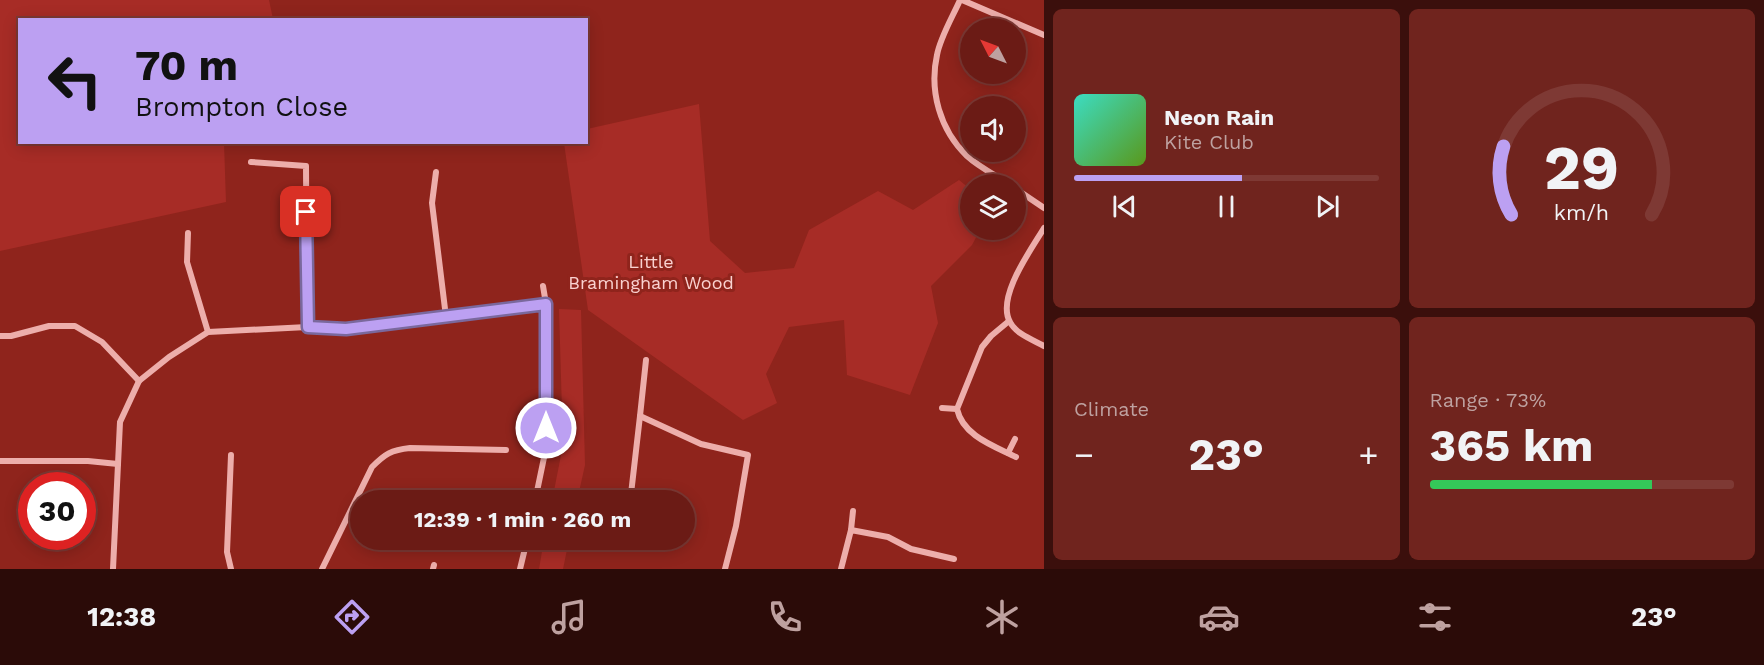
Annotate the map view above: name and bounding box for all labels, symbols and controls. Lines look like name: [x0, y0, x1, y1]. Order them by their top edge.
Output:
north arrow: [960, 18, 1026, 84]
map controls: [960, 18, 1026, 240]
text: 70 m: [135, 41, 238, 90]
icon: left: [36, 42, 114, 120]
text: Brompton Close: [135, 91, 348, 123]
button: sound: [960, 96, 1026, 162]
text: Neon Rain: [1164, 105, 1274, 130]
text: Kite Club: [1164, 130, 1254, 154]
text: 29: [1544, 132, 1620, 205]
button: layers: [960, 174, 1026, 240]
pin: [280, 186, 331, 237]
icon: previous: [1108, 190, 1141, 223]
icon: pause: [1210, 190, 1243, 223]
icon: next: [1311, 190, 1344, 223]
icon: arrive: [289, 195, 322, 228]
text: km/h: [1554, 201, 1609, 226]
park label: Little Bramingham Wood: [568, 251, 734, 293]
text: Range · 73%: [1430, 388, 1546, 412]
position arrow: [514, 396, 578, 460]
text: Climate: [1074, 397, 1149, 421]
text: 365 km: [1430, 419, 1593, 472]
text: 23°: [1188, 428, 1264, 481]
text: −: [1074, 435, 1094, 474]
text: +: [1359, 435, 1379, 474]
speed limit sign: 30: [18, 472, 96, 550]
text: 12:39 · 1 min · 260 m: [414, 507, 631, 532]
icon: directions: [331, 596, 373, 638]
icon: music: [548, 596, 590, 638]
icon: phone: [764, 596, 806, 638]
icon: climate: [981, 596, 1023, 638]
icon: car: [1198, 596, 1240, 638]
icon: filters: [1414, 596, 1456, 638]
text: 12:38: [87, 601, 156, 633]
text: 23°: [1631, 601, 1677, 633]

